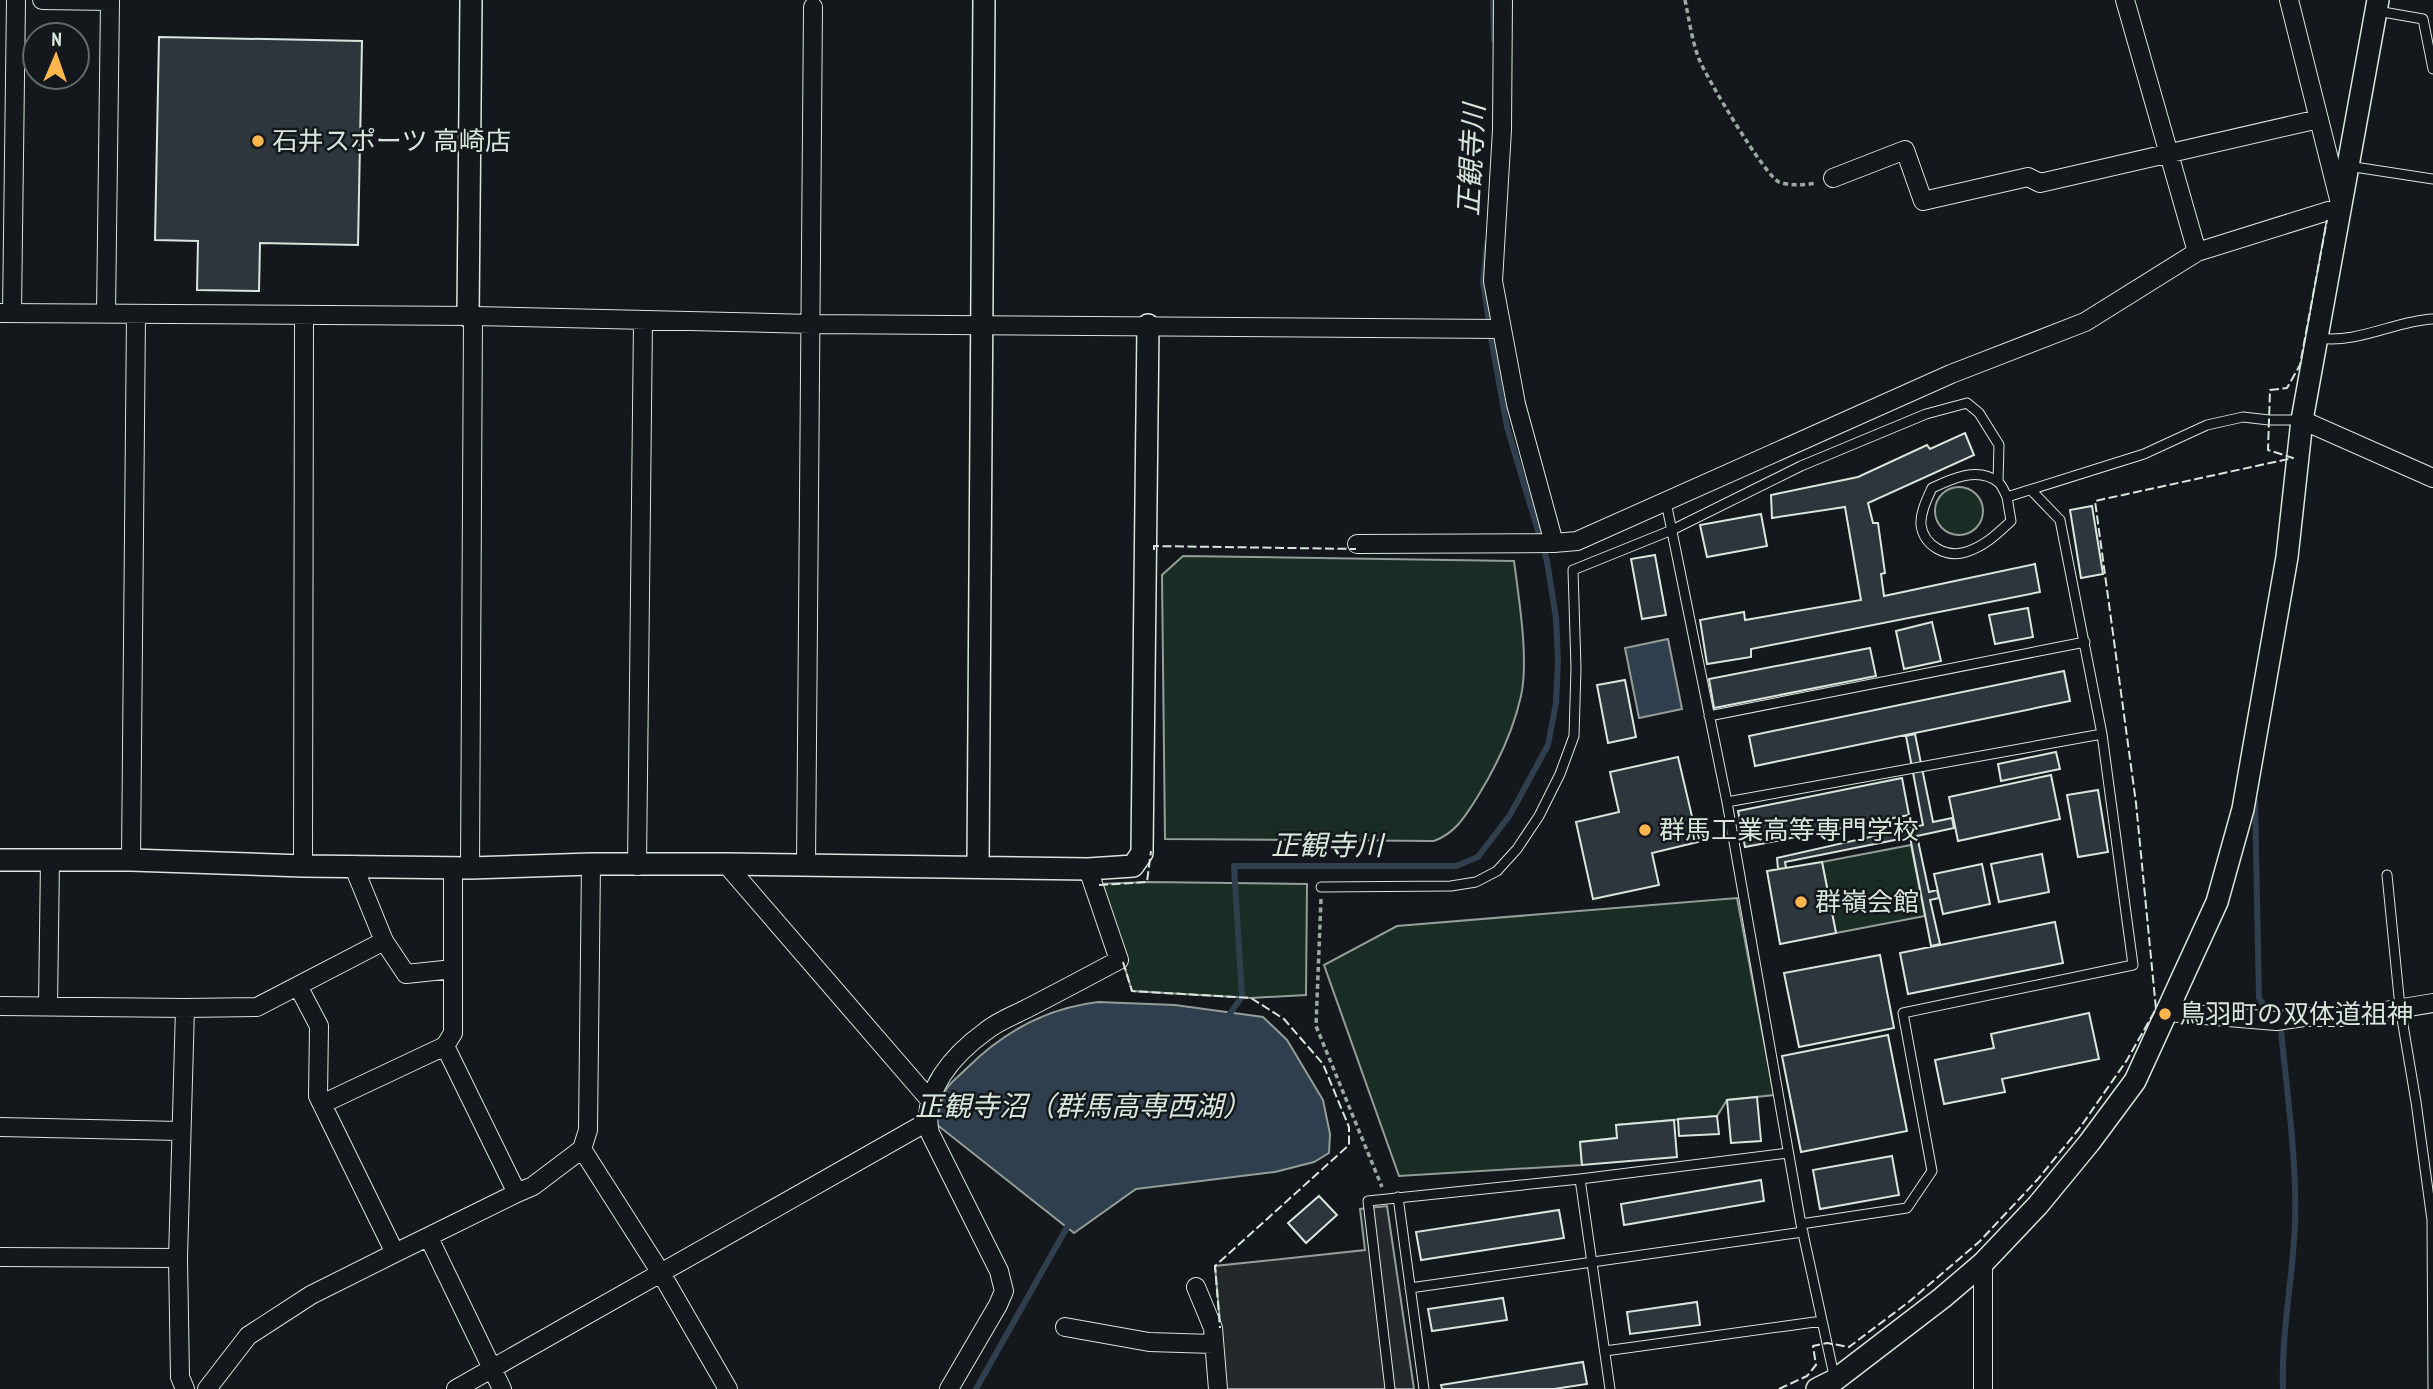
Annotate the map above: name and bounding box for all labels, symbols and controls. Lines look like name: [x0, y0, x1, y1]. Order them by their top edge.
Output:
north arrow: [21, 21, 91, 91]
text: N: [51, 27, 62, 51]
water label: 正観寺川: [1449, 100, 1492, 217]
place label: 石井スポーツ 高崎店: [272, 124, 511, 157]
marker: 石井スポーツ 高崎店: [250, 133, 266, 149]
place label: 群馬工業高等専門学校: [1659, 813, 1919, 846]
marker: 群馬工業高等専門学校: [1637, 822, 1653, 838]
water label: 正観寺川: [1271, 826, 1386, 863]
place label: 群嶺会館: [1815, 885, 1919, 918]
marker: 群嶺会館: [1793, 894, 1809, 910]
place label: 鳥羽町の双体道祖神: [2179, 997, 2413, 1030]
marker: 鳥羽町の双体道祖神: [2157, 1006, 2173, 1022]
water label: 正観寺沼（群馬高専西湖）: [915, 1087, 1251, 1124]

